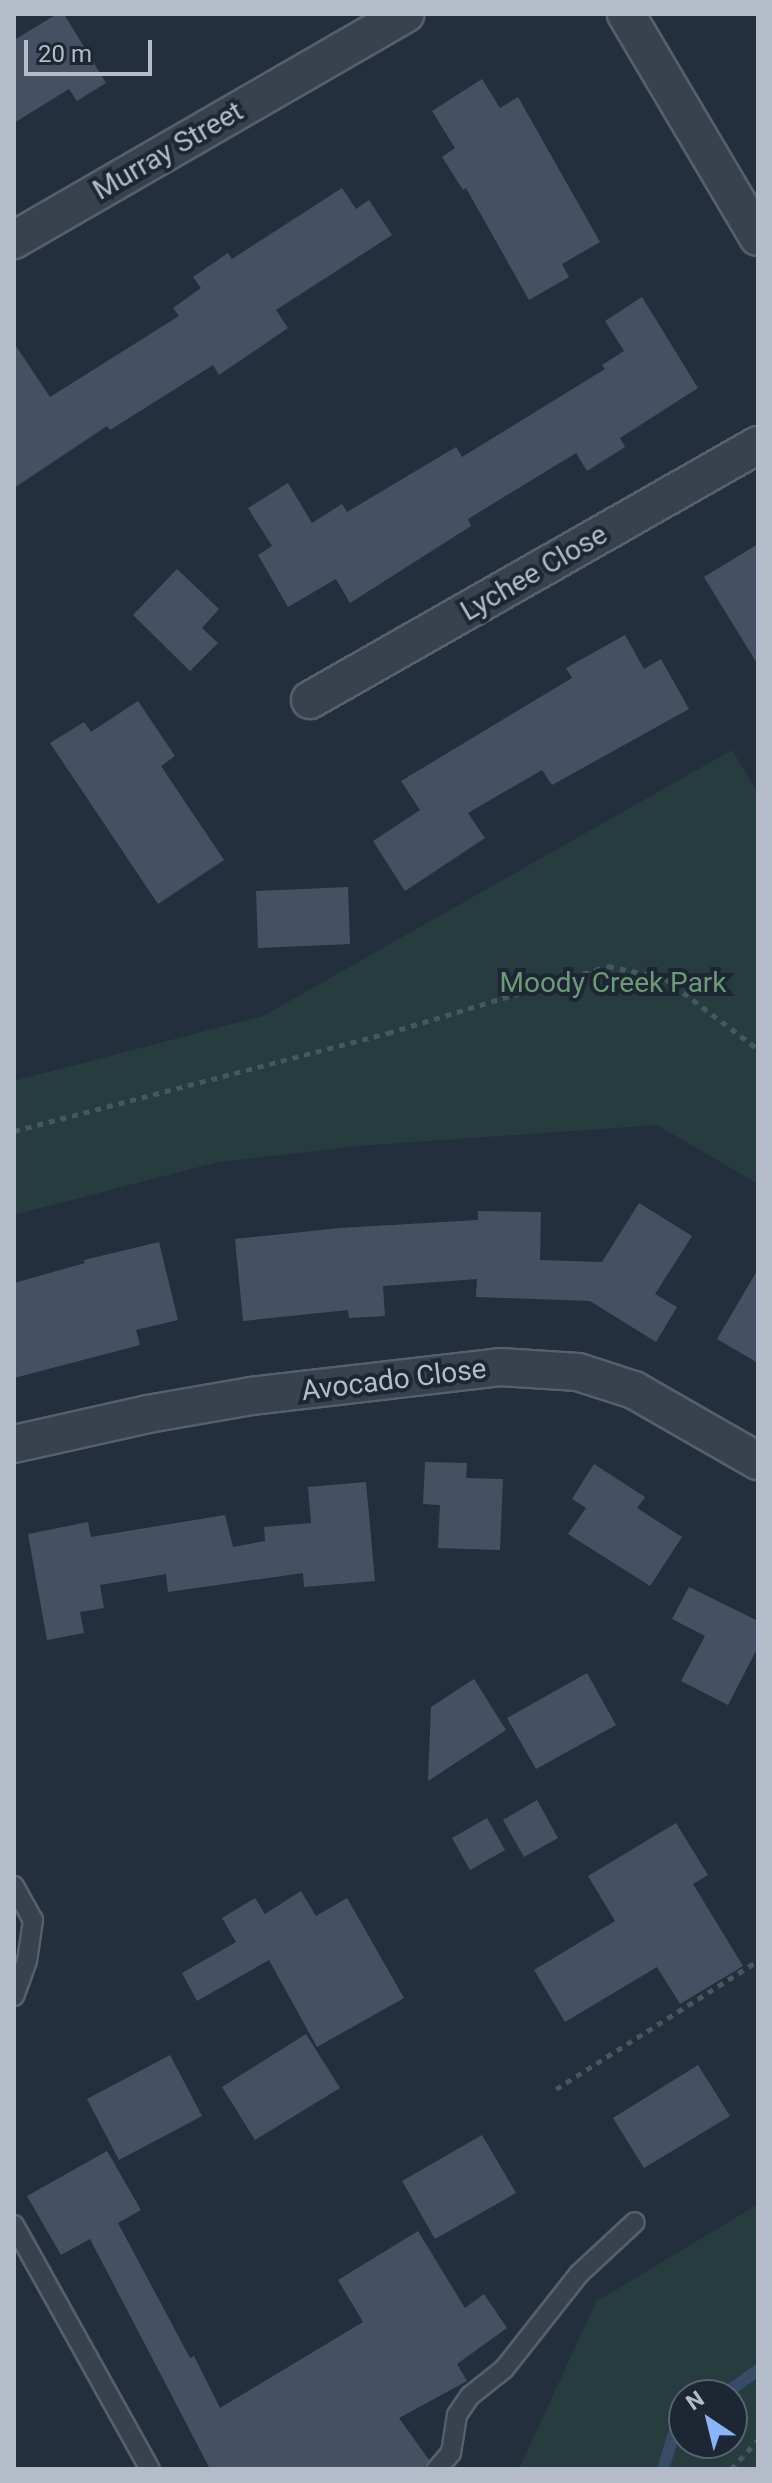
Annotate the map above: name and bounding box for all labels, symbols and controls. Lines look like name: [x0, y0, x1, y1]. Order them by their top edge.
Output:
scale bar: [28, 24, 156, 74]
text: 20 m: [38, 40, 92, 68]
street label: Murray Street: [87, 95, 249, 207]
street label: Lychee Close: [455, 518, 613, 628]
park label: Moody Creek Park: [499, 966, 727, 1000]
street label: Avocado Close: [300, 1352, 488, 1408]
north arrow: [668, 2379, 748, 2459]
text: N: [682, 2386, 709, 2415]

